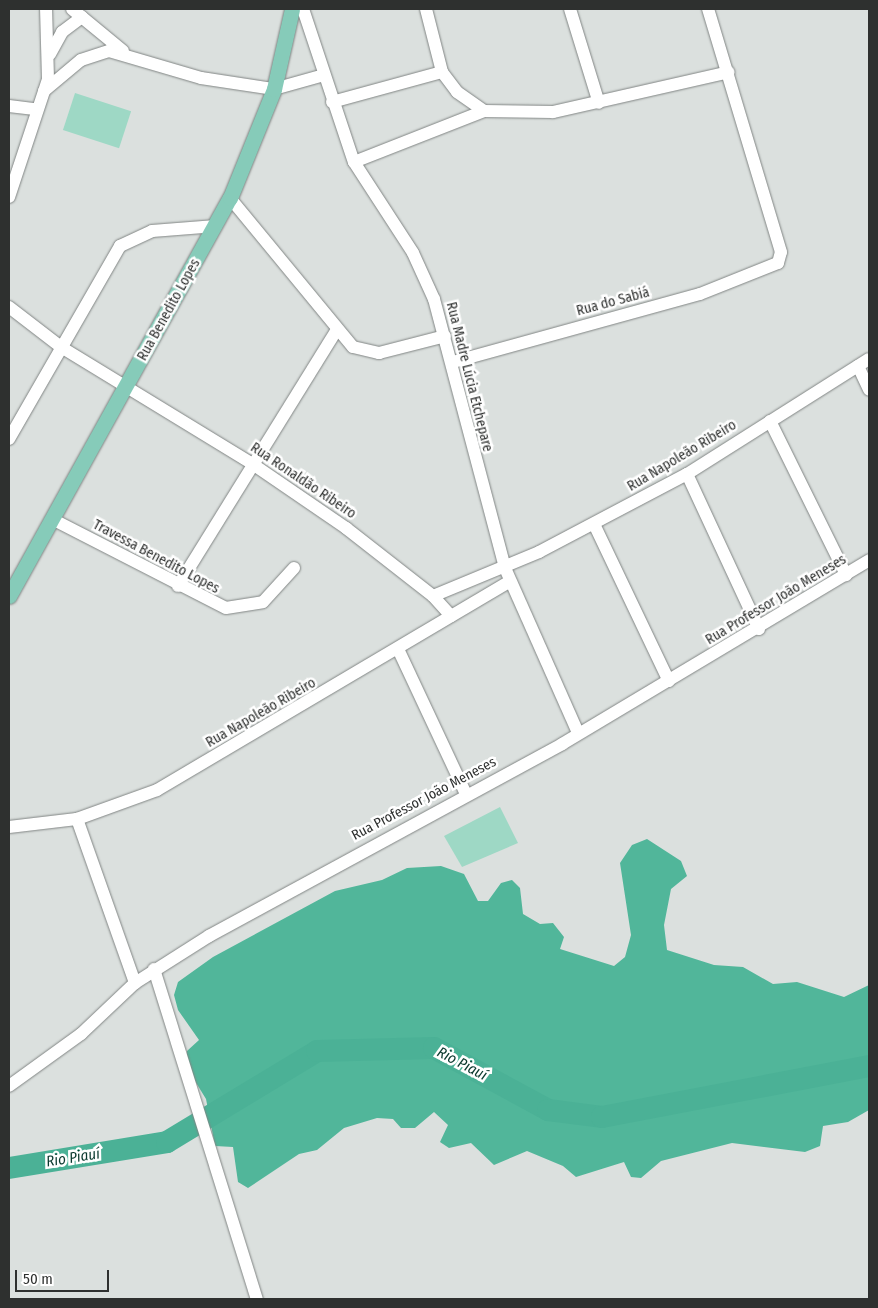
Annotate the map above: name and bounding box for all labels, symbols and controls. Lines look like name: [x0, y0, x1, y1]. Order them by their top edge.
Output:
street label: Rua Benedito Lopes: [134, 256, 204, 364]
street label: Rua do Sabiá: [575, 284, 651, 320]
street label: Rua Madre Lúcia Etchepare: [442, 300, 496, 454]
street label: Rua Napoleão Ribeiro: [624, 417, 740, 495]
street label: Rua Ronaldão Ribeiro: [247, 439, 359, 523]
street label: Travessa Benedito Lopes: [90, 517, 222, 597]
street label: Rua Professor João Meneses: [703, 551, 849, 649]
street label: Rua Napoleão Ribeiro: [203, 675, 319, 751]
street label: Rua Professor João Meneses: [349, 754, 499, 844]
water label: Rio Piauí: [434, 1043, 490, 1085]
water label: Rio Piauí: [45, 1145, 101, 1171]
scale bar: [18, 1260, 111, 1292]
text: 50 m: [23, 1270, 53, 1288]

